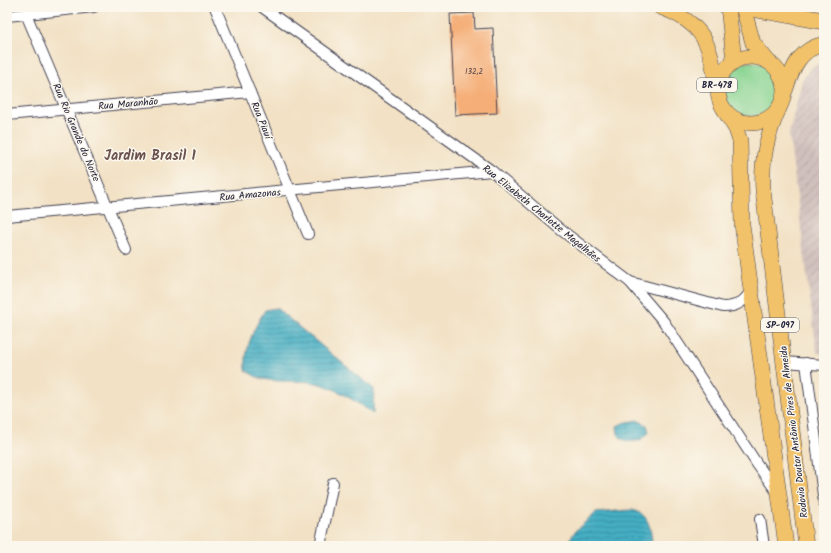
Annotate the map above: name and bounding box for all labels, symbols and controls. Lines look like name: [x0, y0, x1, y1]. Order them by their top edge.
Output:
house number: 132,2: [465, 65, 483, 78]
road number: BR-478: [697, 78, 737, 92]
street label: Rua Rio Grande do Norte: [48, 81, 104, 185]
street label: Rua Maranhão: [98, 93, 159, 115]
street label: Rua Piauí: [246, 99, 276, 143]
district label: Jardim Brasil 1: [104, 145, 197, 167]
street label: Rua Elizabeth Charlotte Magalhães: [479, 161, 604, 267]
street label: Rua Amazonas: [219, 184, 282, 206]
road number: SP-097: [761, 318, 799, 332]
street label: Rodovia Doutor Antônio Pires de Almeida: [775, 345, 812, 519]

